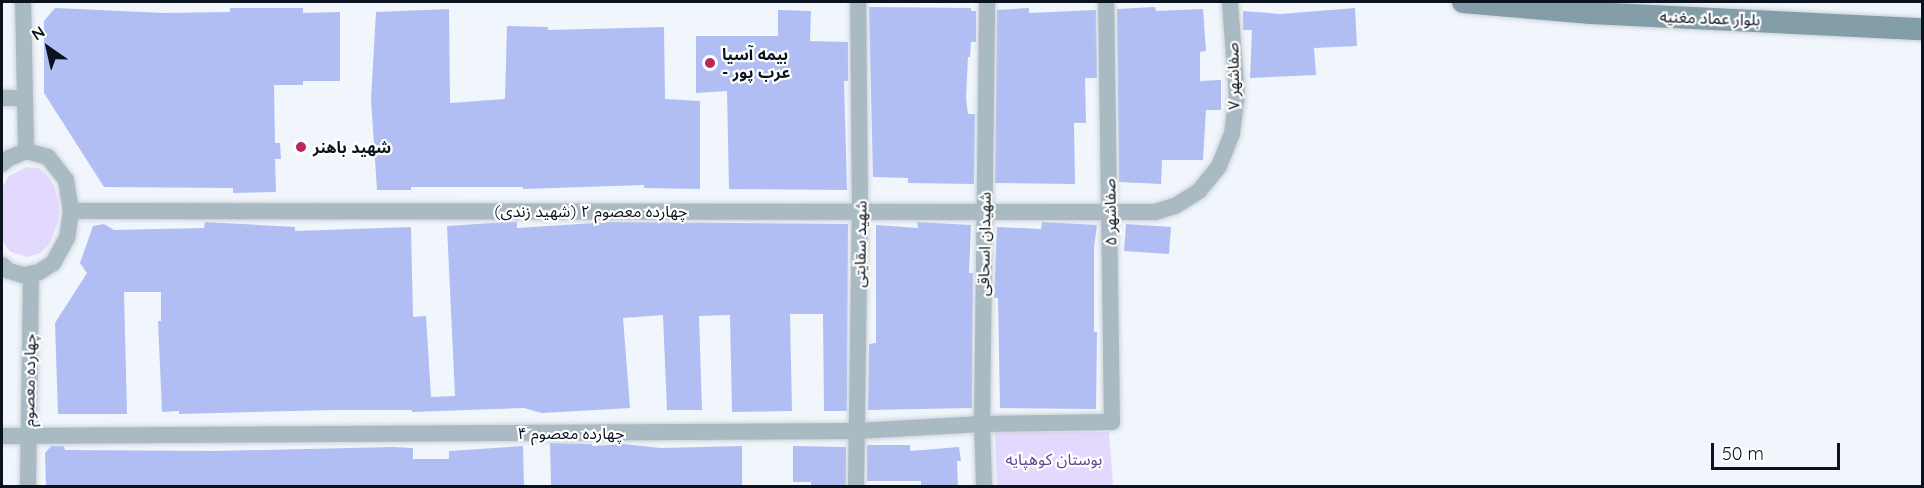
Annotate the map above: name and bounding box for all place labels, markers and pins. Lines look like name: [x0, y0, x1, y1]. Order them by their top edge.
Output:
place label: بیمه آسیا - عرب پور: [722, 44, 790, 82]
marker: بیمه آسیا - عرب پور: [703, 56, 717, 70]
place label: شهید باهنر: [313, 137, 391, 157]
marker: شهید باهنر: [294, 140, 308, 154]

